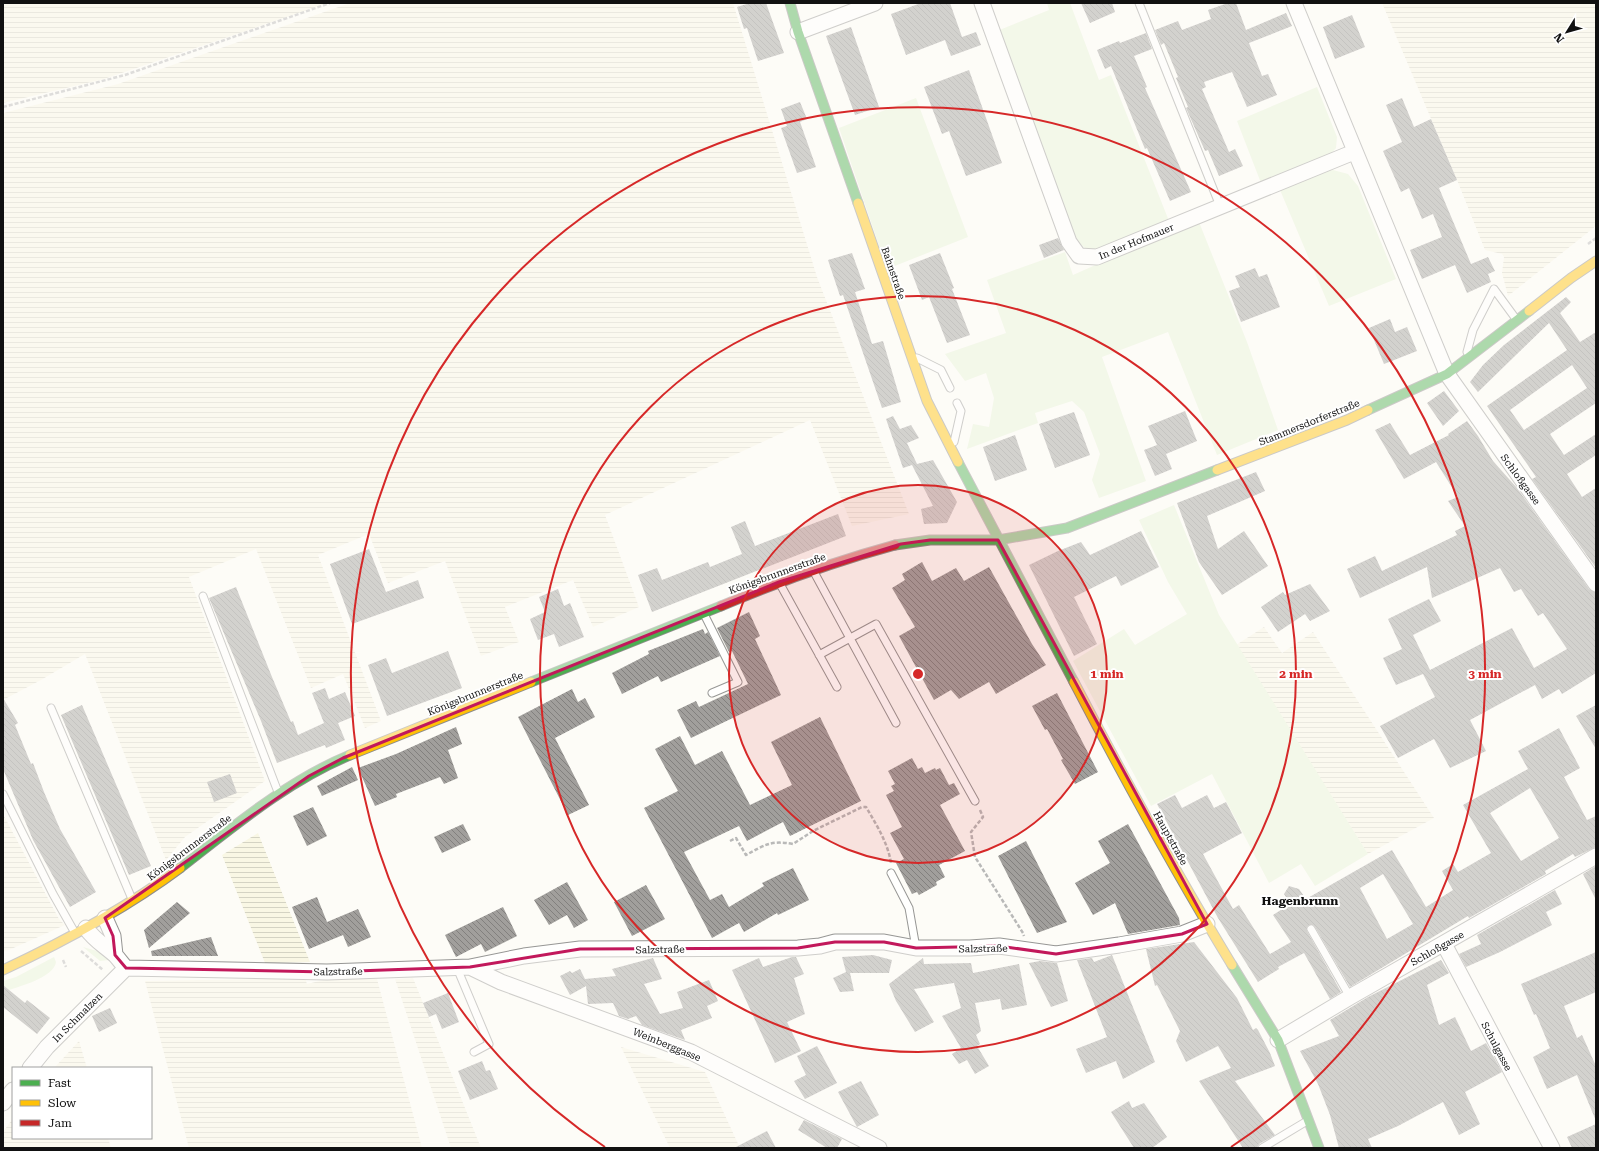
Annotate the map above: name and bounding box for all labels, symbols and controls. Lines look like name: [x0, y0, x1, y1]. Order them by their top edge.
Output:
north arrow: [1547, 12, 1587, 52]
text: N: [1551, 30, 1567, 45]
street label: In der Hofmauer: [1097, 221, 1175, 261]
street label: Bahnstraße: [879, 246, 908, 301]
street label: Stammersdorferstraße: [1257, 397, 1362, 448]
street label: Schloßgasse: [1499, 452, 1543, 507]
street label: Königsbrunnerstraße: [727, 551, 828, 596]
centre of rings: [911, 667, 925, 681]
text: 1 min: [1090, 667, 1124, 681]
text: 2 min: [1279, 667, 1313, 681]
text: 3 min: [1468, 667, 1502, 681]
street label: Königsbrunnerstraße: [426, 669, 525, 718]
street label: Hauptstraße: [1151, 809, 1190, 867]
street label: Königsbrunnerstraße: [145, 812, 234, 883]
district label: Hagenbrunn: [1262, 894, 1338, 908]
street label: Schloßgasse: [1409, 929, 1466, 968]
street label: Salzstraße: [958, 943, 1008, 954]
street label: Salzstraße: [635, 944, 685, 955]
street label: Salzstraße: [313, 966, 363, 977]
street label: In Schmalzen: [50, 990, 105, 1044]
street label: Schulgasse: [1479, 1020, 1514, 1073]
street label: Weinberggasse: [631, 1026, 703, 1063]
legend: [12, 1067, 152, 1139]
text: Fast: [48, 1076, 72, 1090]
text: Slow: [48, 1096, 76, 1110]
text: Jam: [48, 1116, 72, 1130]

